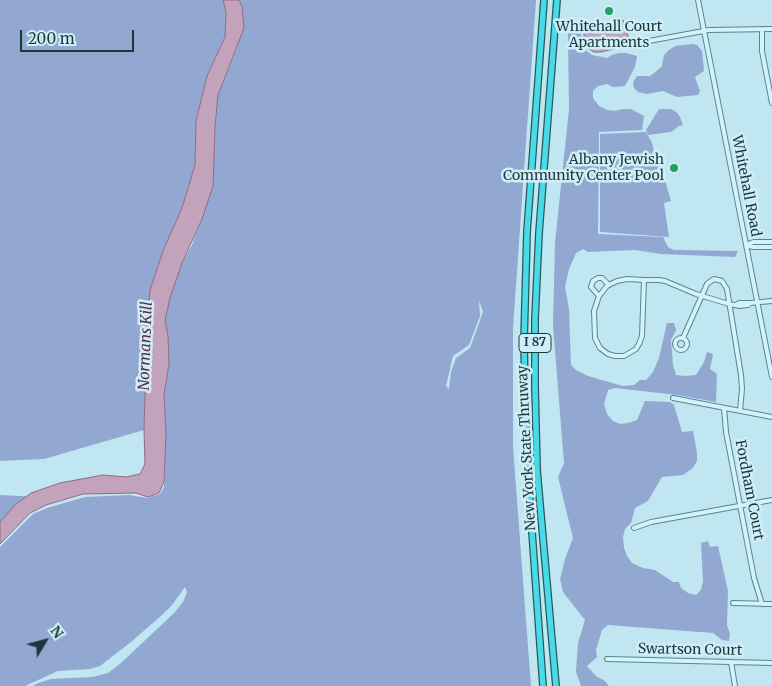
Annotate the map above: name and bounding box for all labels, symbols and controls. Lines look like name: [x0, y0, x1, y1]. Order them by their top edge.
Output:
marker: Whitehall Court Apartments: [603, 5, 615, 17]
place label: Whitehall Court Apartments: [556, 19, 662, 52]
scale bar: [22, 20, 136, 52]
text: 200 m: [28, 29, 75, 48]
street label: Whitehall Road: [728, 134, 764, 238]
place label: Albany Jewish Community Center Pool: [503, 152, 664, 184]
marker: Albany Jewish Community Center Pool: [668, 162, 680, 174]
water label: Normans Kill: [135, 301, 157, 391]
road number: I 87: [519, 333, 551, 352]
street label: New York State Thruway: [514, 365, 540, 531]
street label: Fordham Court: [731, 438, 767, 542]
north arrow: [20, 616, 70, 666]
text: N: [46, 622, 67, 642]
street label: Swartson Court: [638, 641, 742, 659]

